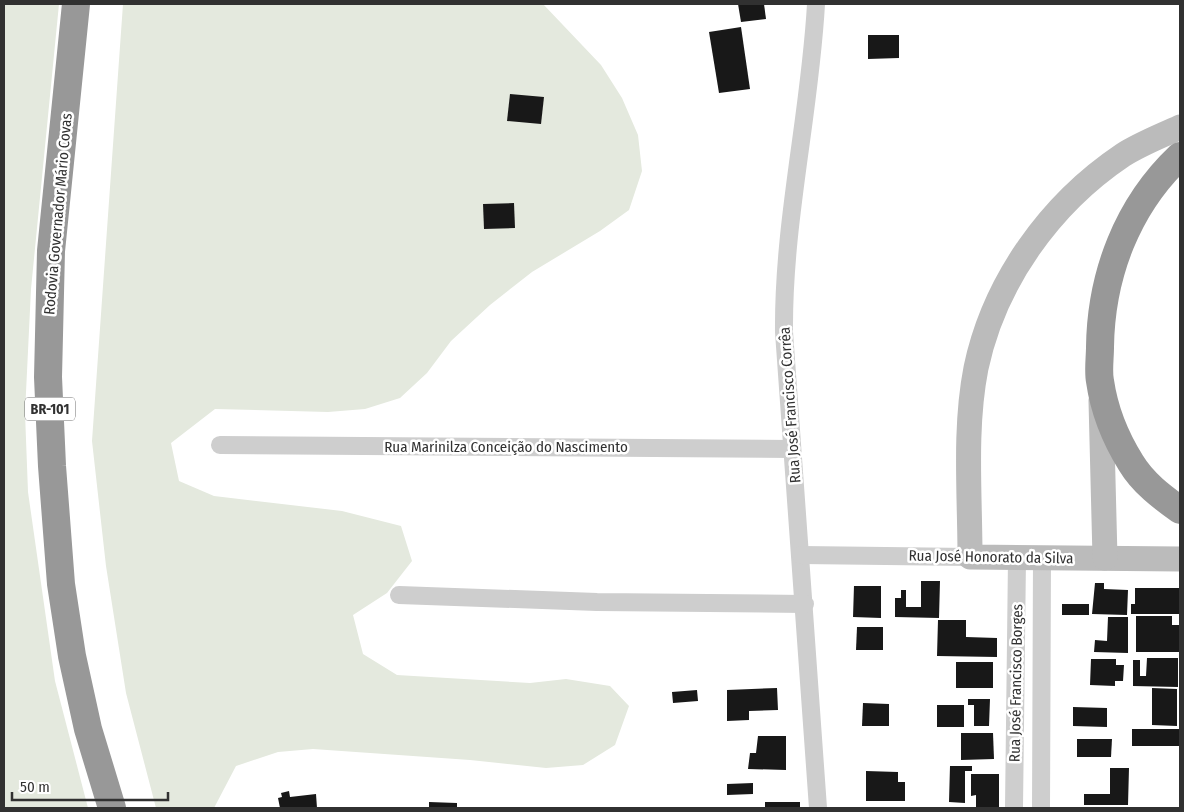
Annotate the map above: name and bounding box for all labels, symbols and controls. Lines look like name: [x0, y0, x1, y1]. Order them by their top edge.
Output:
street label: Rodovia Governador Mário Covas: [40, 112, 76, 316]
street label: Rua José Francisco Corrêa: [776, 326, 804, 484]
road number: BR-101: [25, 398, 75, 420]
street label: Rua Marinilza Conceição do Nascimento: [384, 438, 628, 456]
street label: Rua José Honorato da Silva: [908, 547, 1074, 567]
street label: Rua José Francisco Borges: [1006, 604, 1026, 762]
scale bar: [12, 770, 169, 802]
text: 50 m: [20, 778, 50, 796]

